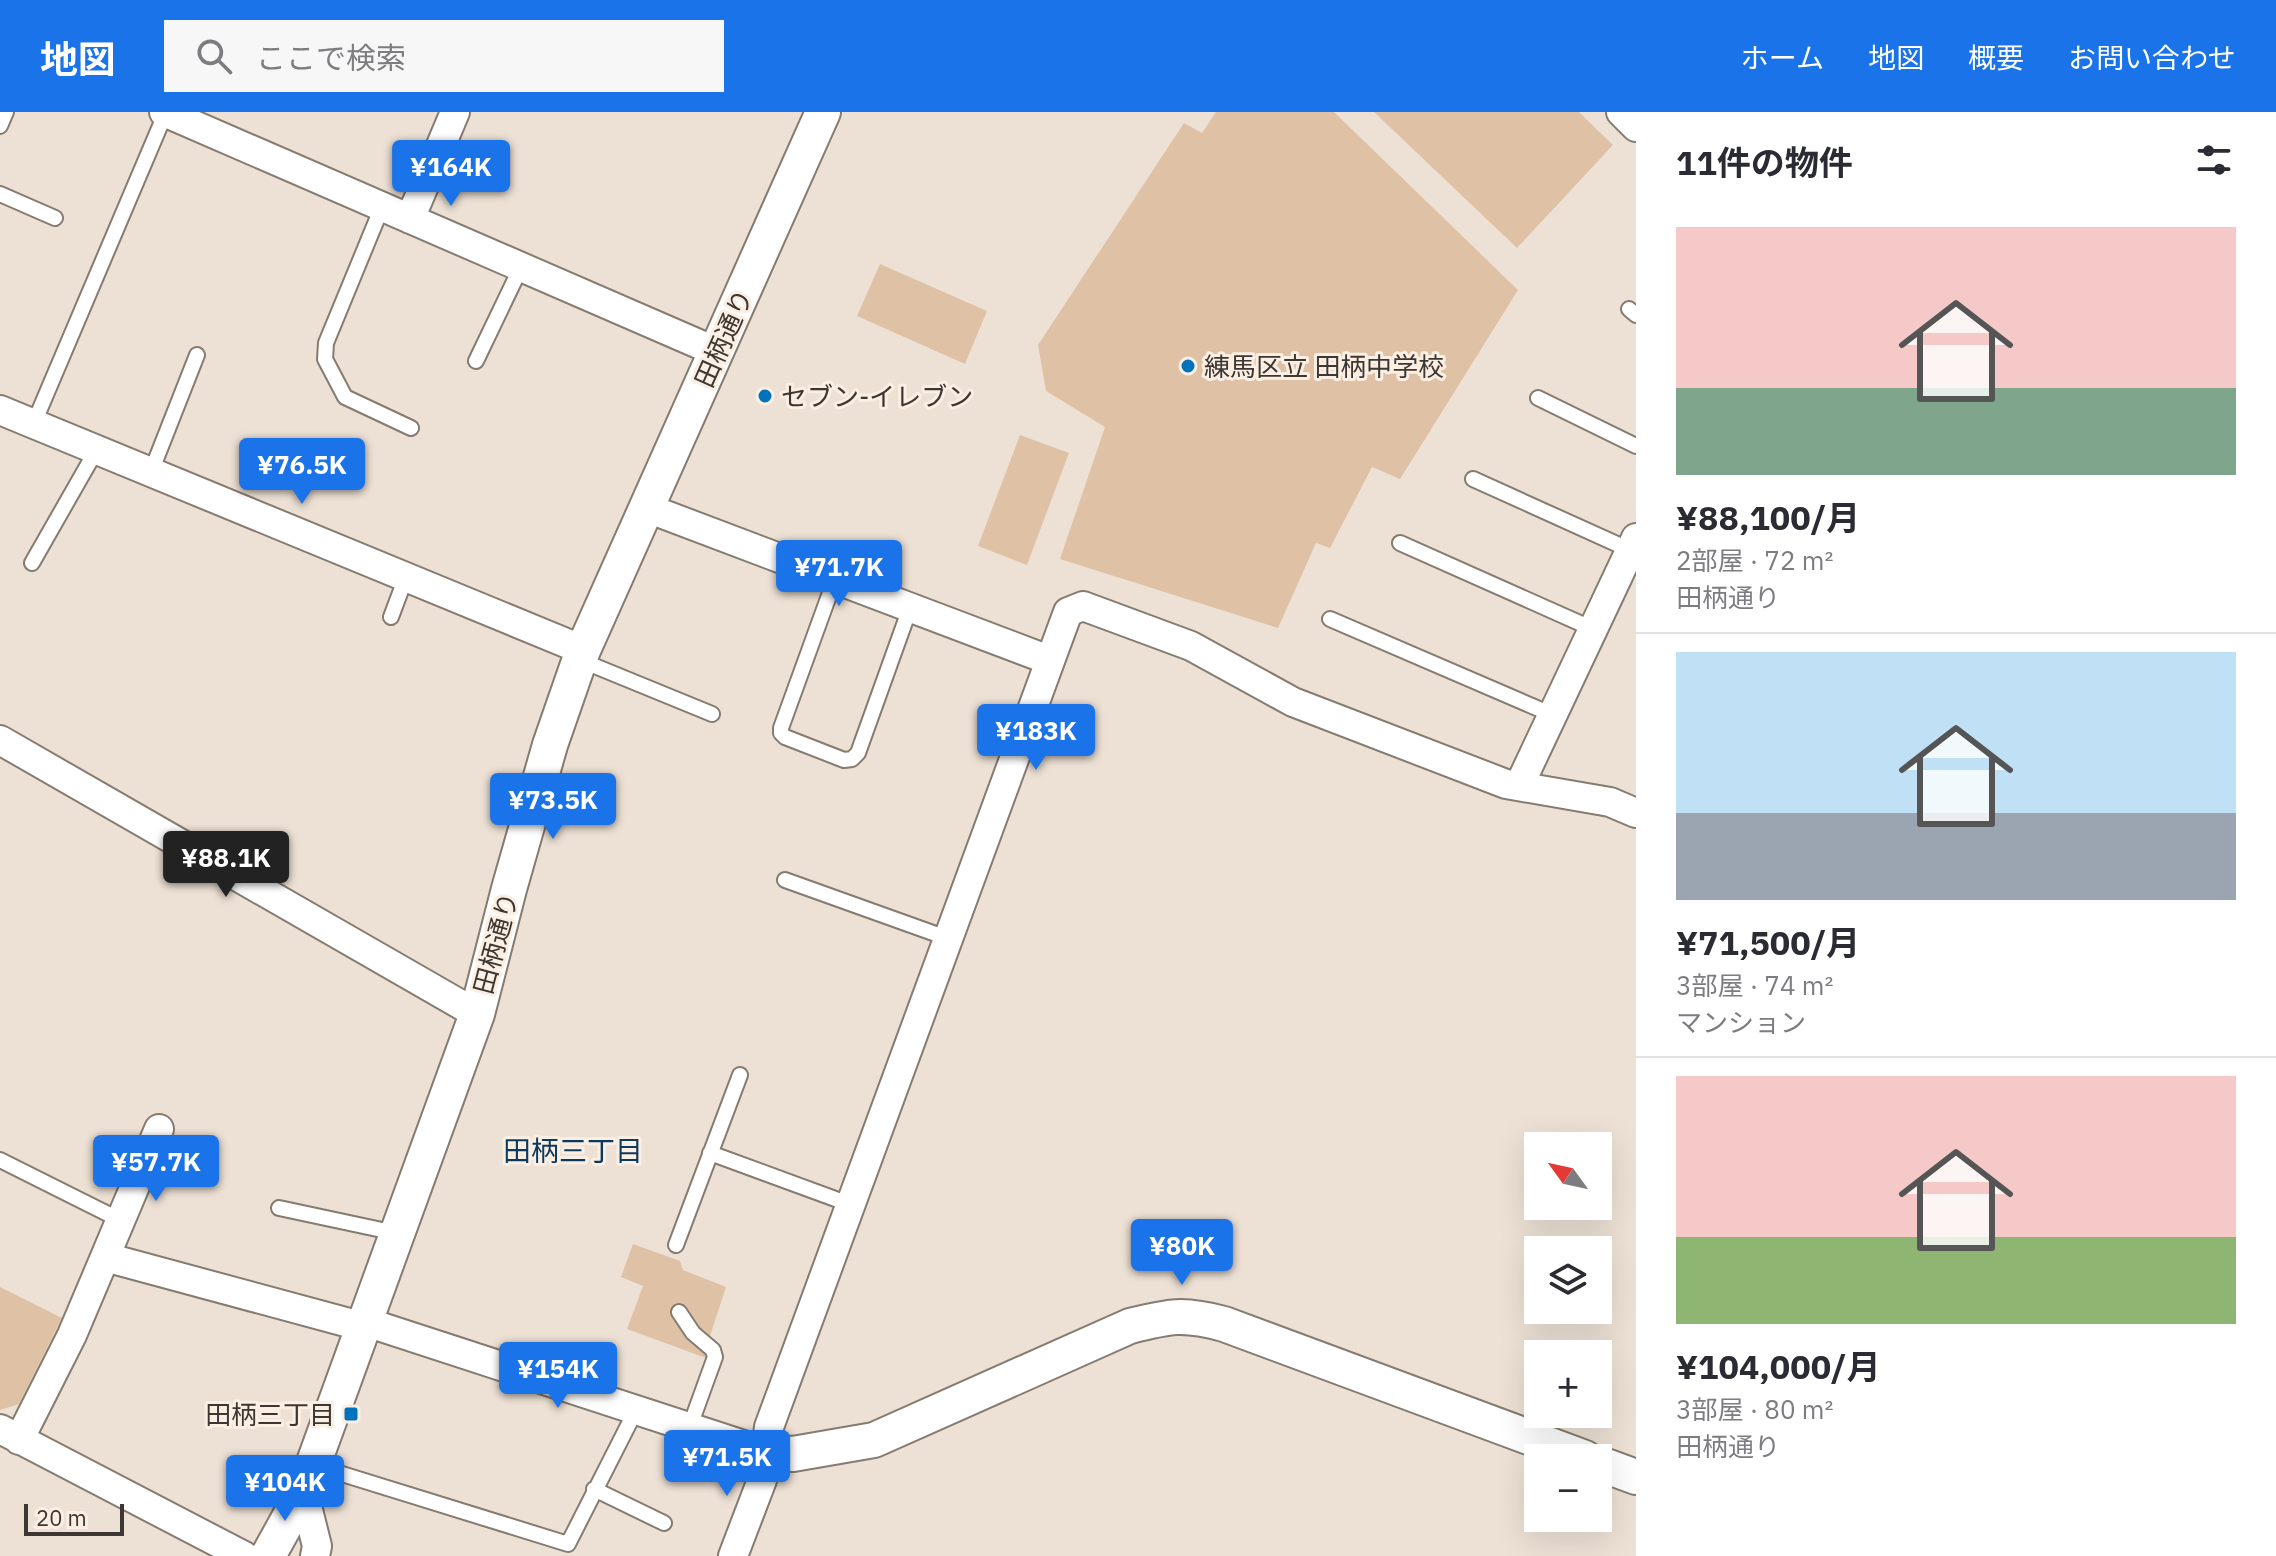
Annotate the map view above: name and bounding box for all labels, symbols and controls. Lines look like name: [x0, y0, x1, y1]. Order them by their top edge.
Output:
search box: [164, 20, 724, 92]
text: 地図: [40, 34, 116, 83]
icon: search: [192, 34, 236, 78]
text: ここで検索: [256, 38, 406, 77]
text: ホーム: [1741, 39, 1824, 76]
text: 地図: [1868, 39, 1924, 76]
text: 概要: [1968, 39, 2024, 76]
text: お問い合わせ: [2068, 39, 2236, 76]
icon: filters: [2192, 138, 2236, 182]
pin: ¥164K: [395, 140, 507, 208]
text: 11件の物件: [1676, 140, 1853, 184]
text: ¥164K: [410, 149, 492, 183]
icon: home: [1884, 279, 2028, 423]
street label: 田柄通り: [686, 284, 760, 392]
place label: 練馬区立 田柄中学校: [1204, 349, 1444, 383]
marker: 練馬区立 田柄中学校: [1179, 357, 1197, 375]
place label: セブン-イレブン: [781, 379, 973, 413]
marker: セブン-イレブン: [756, 387, 774, 405]
pin: ¥76.5K: [237, 438, 367, 506]
text: ¥76.5K: [257, 447, 347, 481]
text: ¥88,100/月: [1676, 495, 1860, 539]
pin: ¥71.7K: [774, 540, 904, 608]
text: 2部屋 · 72 m²: [1676, 543, 1833, 577]
text: ¥71.7K: [794, 549, 884, 583]
text: 田柄通り: [1676, 580, 1780, 614]
pin: ¥183K: [980, 704, 1092, 772]
icon: home: [1884, 704, 2028, 848]
text: ¥183K: [995, 713, 1077, 747]
pin: ¥73.5K: [488, 773, 618, 841]
text: ¥73.5K: [508, 782, 598, 816]
pin: ¥88.1K: [161, 831, 291, 899]
text: ¥88.1K: [181, 840, 271, 874]
street label: 田柄通り: [465, 888, 525, 998]
text: ¥71,500/月: [1676, 920, 1860, 964]
text: 3部屋 · 74 m²: [1676, 968, 1833, 1002]
text: マンション: [1676, 1005, 1806, 1039]
icon: home: [1884, 1128, 2028, 1272]
district label: 田柄三丁目: [503, 1132, 643, 1169]
north arrow: [1524, 1132, 1612, 1220]
map controls: [1524, 1132, 1612, 1532]
pin: ¥57.7K: [91, 1135, 221, 1203]
text: ¥57.7K: [111, 1144, 201, 1178]
pin: ¥80K: [1135, 1219, 1229, 1287]
text: ¥80K: [1149, 1228, 1215, 1262]
button: layers: [1524, 1236, 1612, 1324]
button: +: [1524, 1340, 1612, 1428]
pin: ¥154K: [502, 1342, 614, 1410]
text: ¥104,000/月: [1676, 1344, 1881, 1388]
text: ¥154K: [517, 1351, 599, 1385]
text: 3部屋 · 80 m²: [1676, 1392, 1833, 1426]
place label: 田柄三丁目: [205, 1397, 335, 1431]
marker: 田柄三丁目: [342, 1405, 360, 1423]
text: 田柄通り: [1676, 1429, 1780, 1463]
pin: ¥71.5K: [662, 1430, 792, 1498]
text: ¥71.5K: [682, 1439, 772, 1473]
button: −: [1524, 1444, 1612, 1532]
pin: ¥104K: [229, 1455, 341, 1523]
text: ¥104K: [244, 1464, 326, 1498]
scale bar: [24, 1500, 124, 1536]
text: 20 m: [36, 1503, 87, 1532]

